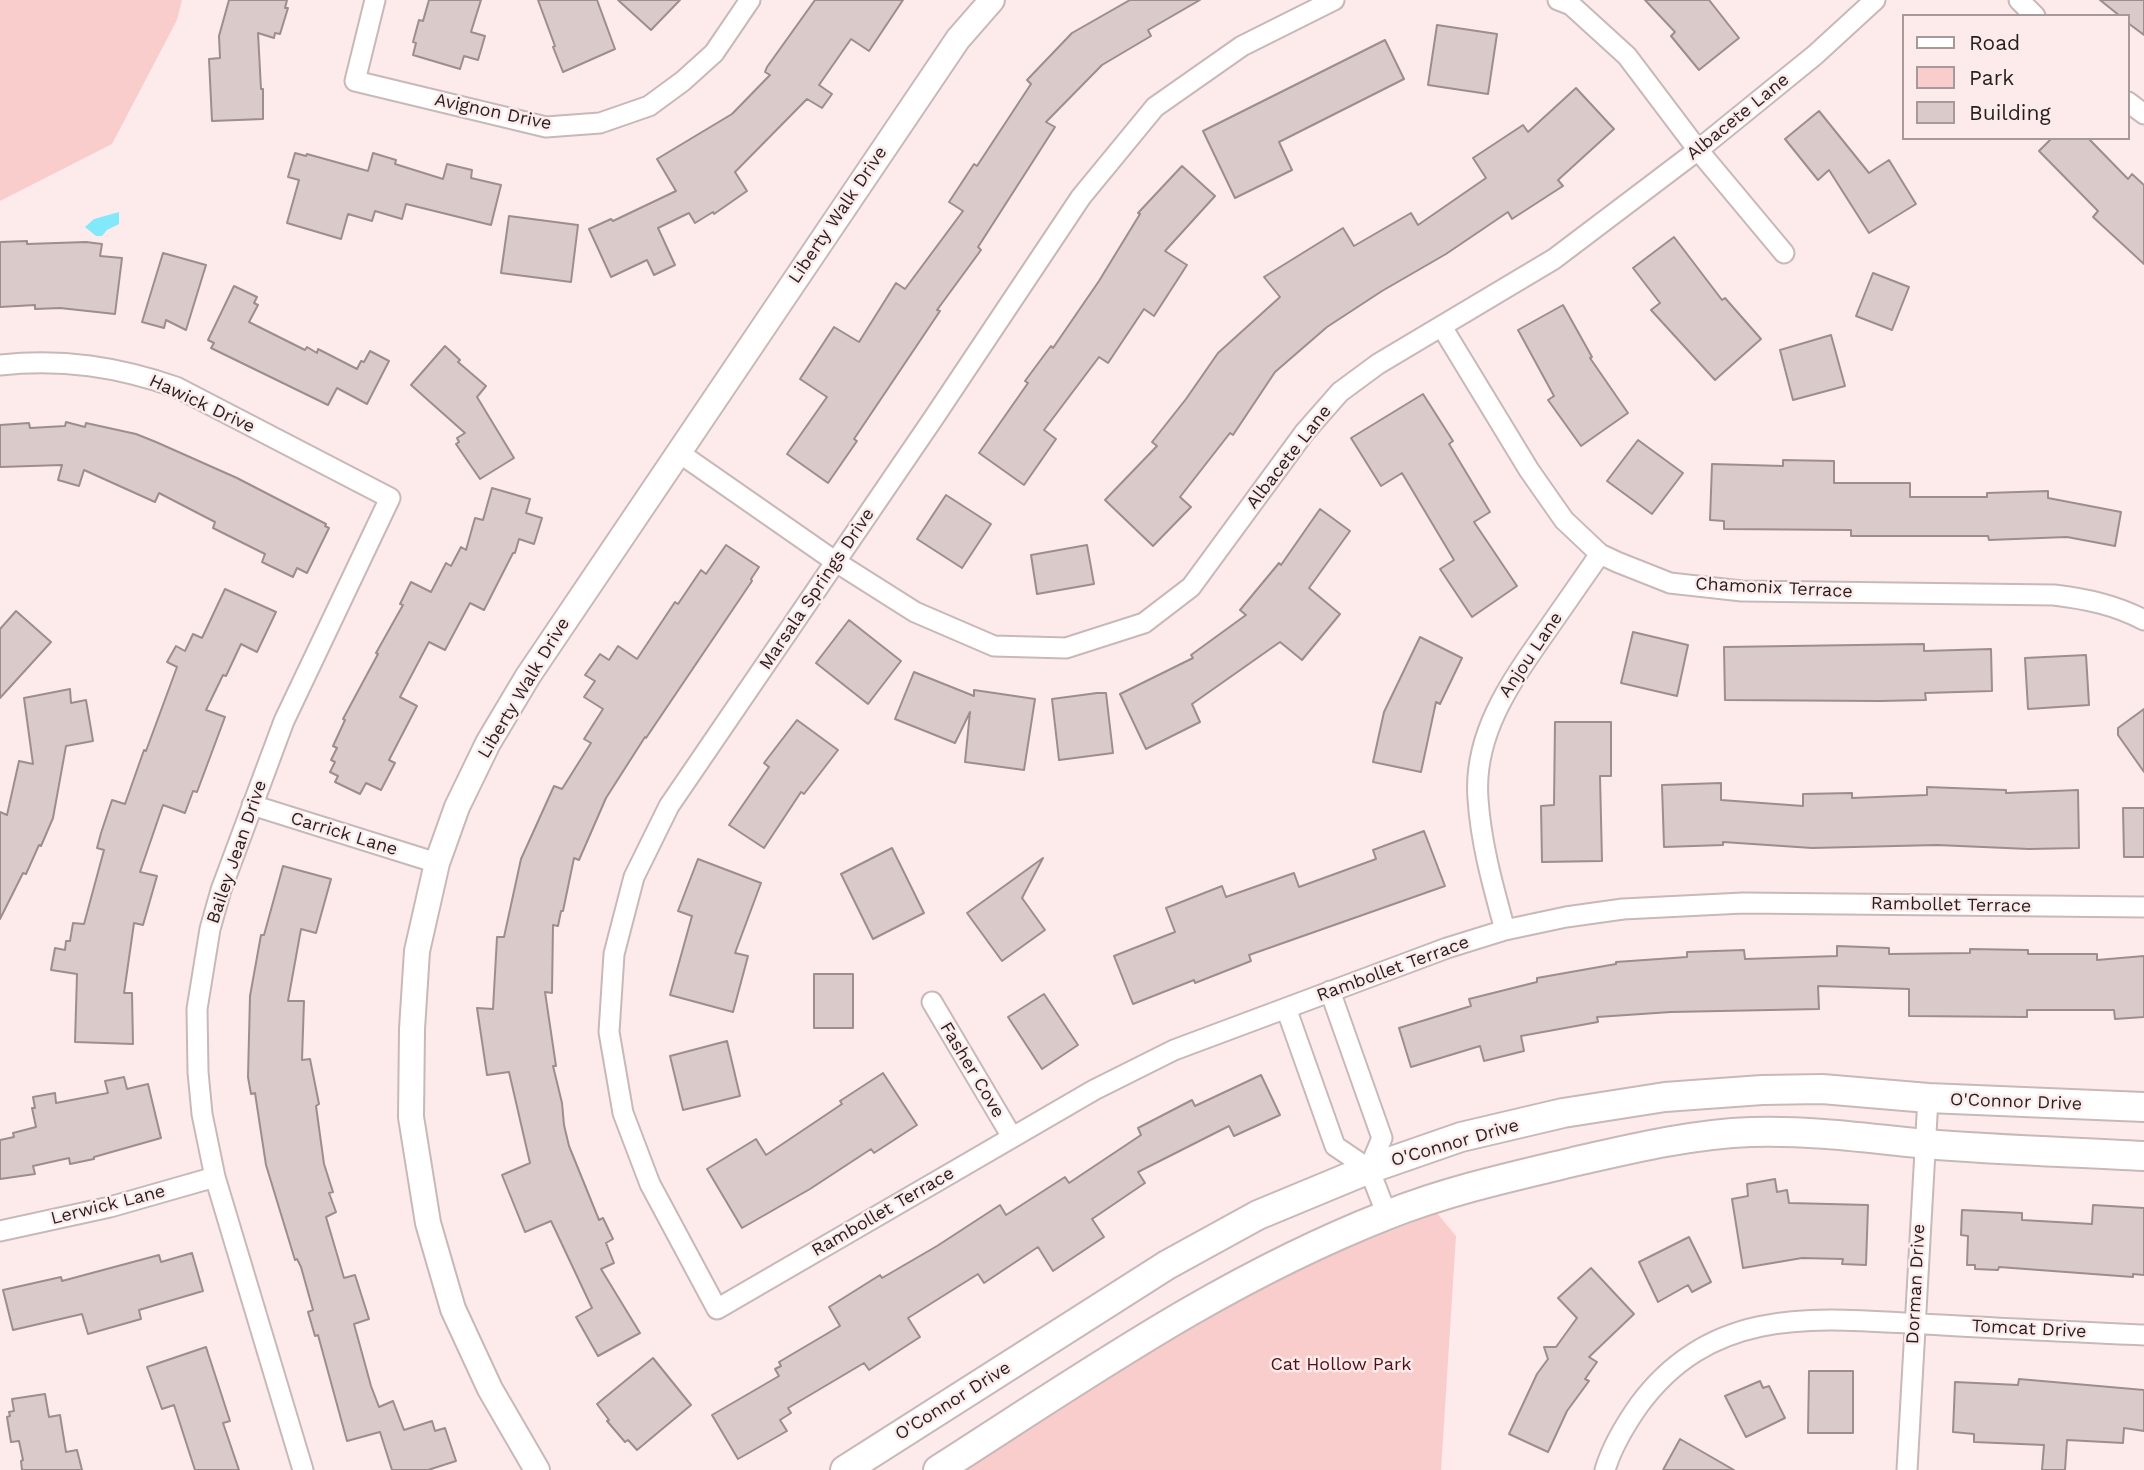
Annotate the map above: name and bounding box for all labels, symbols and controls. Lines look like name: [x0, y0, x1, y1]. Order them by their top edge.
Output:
legend: [1902, 14, 2130, 140]
text: Road: [1969, 30, 2020, 55]
text: Park: [1969, 65, 2014, 90]
street label: Albacete Lane: [1682, 69, 1794, 165]
street label: Avignon Drive: [433, 89, 553, 135]
text: Building: [1969, 100, 2051, 125]
street label: Liberty Walk Drive: [784, 142, 892, 288]
street label: Hawick Drive: [146, 370, 258, 438]
street label: Albacete Lane: [1242, 401, 1336, 513]
street label: Marsala Springs Drive: [755, 504, 879, 674]
street label: Chamonix Terrace: [1695, 573, 1853, 603]
street label: Anjou Lane: [1495, 608, 1567, 702]
street label: Liberty Walk Drive: [473, 614, 575, 762]
street label: Bailey Jean Drive: [202, 777, 272, 927]
street label: Carrick Lane: [288, 807, 400, 861]
street label: Rambollet Terrace: [1871, 893, 2031, 917]
street label: Rambollet Terrace: [1314, 931, 1472, 1007]
street label: Fasher Cove: [935, 1018, 1009, 1122]
street label: O'Connor Drive: [1950, 1089, 2082, 1115]
street label: O'Connor Drive: [1389, 1114, 1521, 1172]
street label: Rambollet Terrace: [808, 1163, 958, 1261]
street label: Lerwick Lane: [49, 1180, 167, 1230]
street label: Dorman Drive: [1902, 1223, 1930, 1345]
street label: Tomcat Drive: [1971, 1315, 2087, 1343]
park label: Cat Hollow Park: [1270, 1354, 1412, 1376]
street label: O'Connor Drive: [891, 1357, 1015, 1445]

